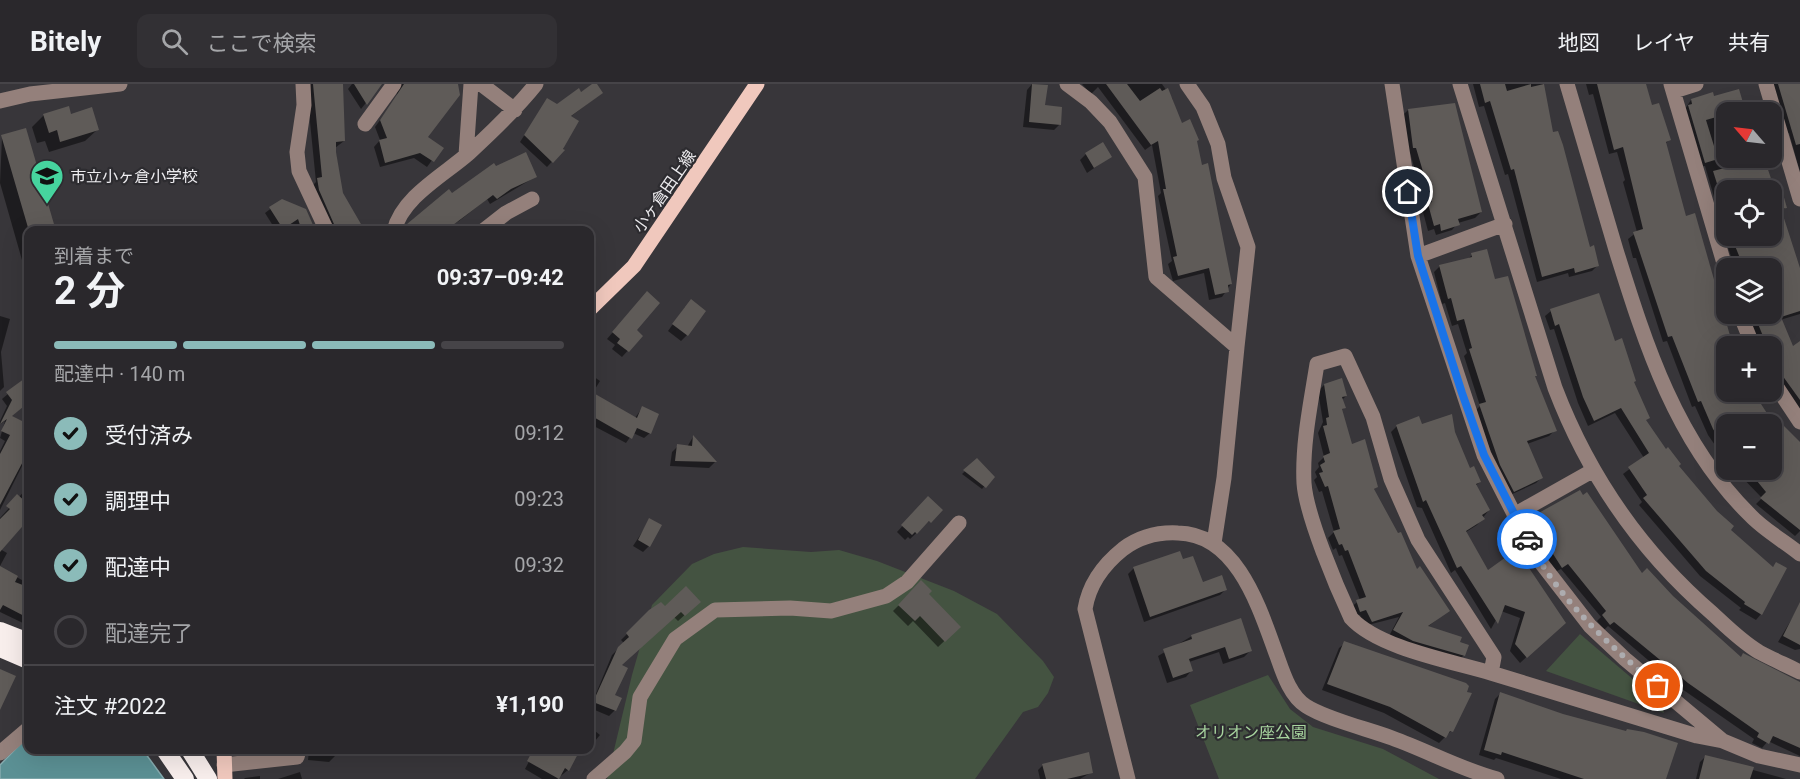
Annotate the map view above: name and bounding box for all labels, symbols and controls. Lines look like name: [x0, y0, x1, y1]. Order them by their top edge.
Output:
search box: [137, 14, 557, 68]
text: Bitely: [30, 25, 101, 58]
icon: search: [158, 25, 191, 58]
text: ここで検索: [206, 31, 316, 56]
text: 地図: [1558, 31, 1600, 55]
text: レイヤ: [1633, 31, 1695, 55]
text: 共有: [1728, 31, 1770, 55]
north arrow: [1716, 102, 1782, 168]
map controls: [1716, 102, 1782, 480]
street label: 小ヶ倉田上線: [629, 147, 700, 236]
school or university icon: 市立小ヶ倉小学校: [29, 158, 65, 205]
pin: [1382, 166, 1433, 217]
place label: 市立小ヶ倉小学校: [70, 167, 198, 186]
icon: home: [1391, 175, 1424, 208]
button: locate: [1716, 180, 1782, 246]
text: 到着まで: [54, 244, 134, 268]
button: layers: [1716, 258, 1782, 324]
text: 09:37–09:42: [437, 265, 564, 290]
text: 2 分: [54, 268, 125, 314]
button: +: [1716, 336, 1782, 402]
text: 配達中 · 140 m: [54, 362, 185, 386]
button: −: [1716, 414, 1782, 480]
icon: check: [54, 417, 87, 450]
text: 09:12: [514, 421, 564, 445]
text: 受付済み: [105, 423, 193, 448]
icon: check: [54, 483, 87, 516]
text: 09:23: [514, 487, 564, 511]
text: 調理中: [105, 489, 171, 514]
courier: [1497, 509, 1557, 569]
icon: car: [1511, 523, 1544, 556]
icon: check: [54, 549, 87, 582]
text: 09:32: [514, 553, 564, 577]
text: 配達中: [105, 555, 171, 580]
text: 配達完了: [105, 621, 193, 646]
pin: [1632, 660, 1683, 711]
icon: bag: [1641, 669, 1674, 702]
text: ¥1,190: [496, 692, 564, 717]
text: 注文 #2022: [54, 694, 166, 719]
park label: オリオン座公園: [1195, 723, 1307, 742]

